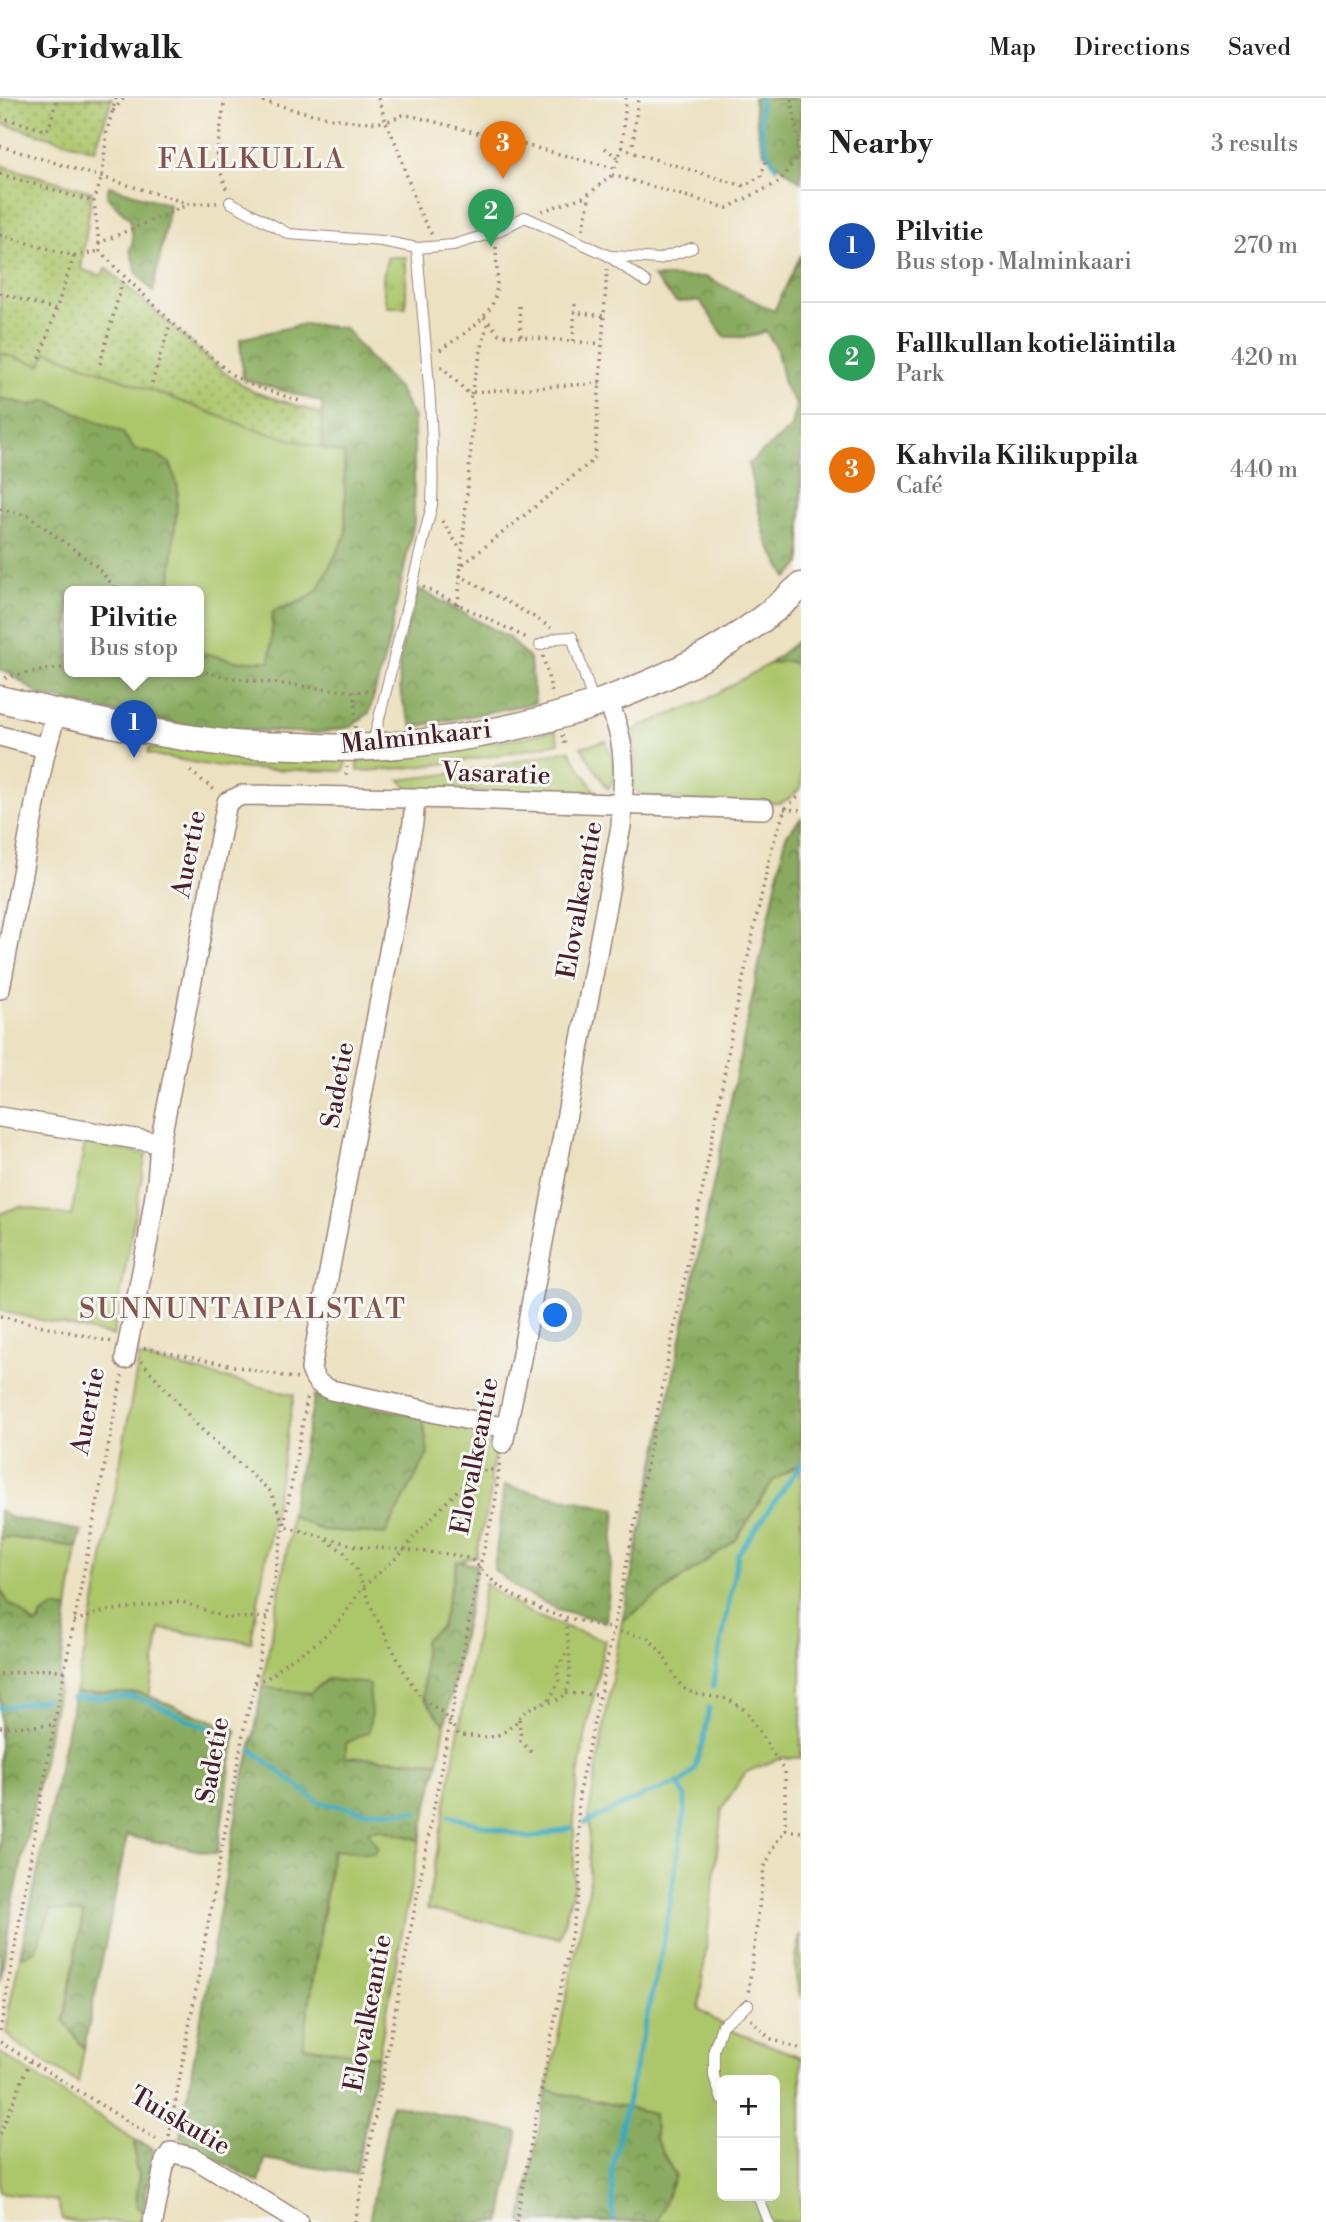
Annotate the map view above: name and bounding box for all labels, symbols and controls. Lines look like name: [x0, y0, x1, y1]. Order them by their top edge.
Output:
text: Gridwalk: [35, 28, 182, 69]
text: Map: [989, 33, 1036, 63]
text: Directions: [1074, 33, 1190, 63]
text: Saved: [1228, 33, 1291, 63]
pin: 3: [480, 121, 526, 179]
text: Nearby: [829, 125, 933, 163]
text: 3 results: [1211, 130, 1298, 158]
district label: FALLKULLA: [158, 142, 346, 177]
pin: 2: [468, 189, 514, 247]
text: Pilvitie: [896, 216, 984, 248]
text: 1: [846, 232, 858, 260]
text: 270 m: [1234, 232, 1298, 260]
text: Bus stop · Malminkaari: [896, 248, 1132, 276]
text: Fallkullan kotieläintila: [896, 328, 1176, 360]
text: 2: [845, 344, 859, 372]
text: 420 m: [1231, 344, 1298, 372]
text: Park: [896, 360, 944, 388]
text: Kahvila Kilikuppila: [896, 440, 1138, 472]
text: 3: [845, 456, 859, 484]
text: 440 m: [1230, 456, 1298, 484]
text: Café: [896, 472, 943, 500]
popup: [64, 586, 204, 677]
text: Pilvitie: [90, 602, 177, 634]
text: Bus stop: [90, 634, 178, 662]
pin: 1: [111, 700, 157, 758]
street label: Malminkaari: [339, 713, 493, 761]
street label: Vasaratie: [440, 756, 551, 792]
street label: Auertie: [165, 808, 213, 901]
street label: Elovalkeantie: [550, 819, 610, 981]
street label: Sadetie: [315, 1039, 361, 1131]
district label: SUNNUNTAIPALSTAT: [79, 1292, 407, 1327]
your location: [538, 1298, 572, 1332]
street label: Auertie: [64, 1365, 112, 1458]
street label: Elovalkeantie: [444, 1375, 506, 1537]
street label: Sadetie: [190, 1714, 236, 1806]
street label: Elovalkeantie: [337, 1932, 399, 2094]
map controls: [717, 2075, 780, 2201]
button: +: [717, 2075, 780, 2138]
street label: Tuiskutie: [124, 2079, 236, 2163]
button: −: [717, 2138, 780, 2201]

